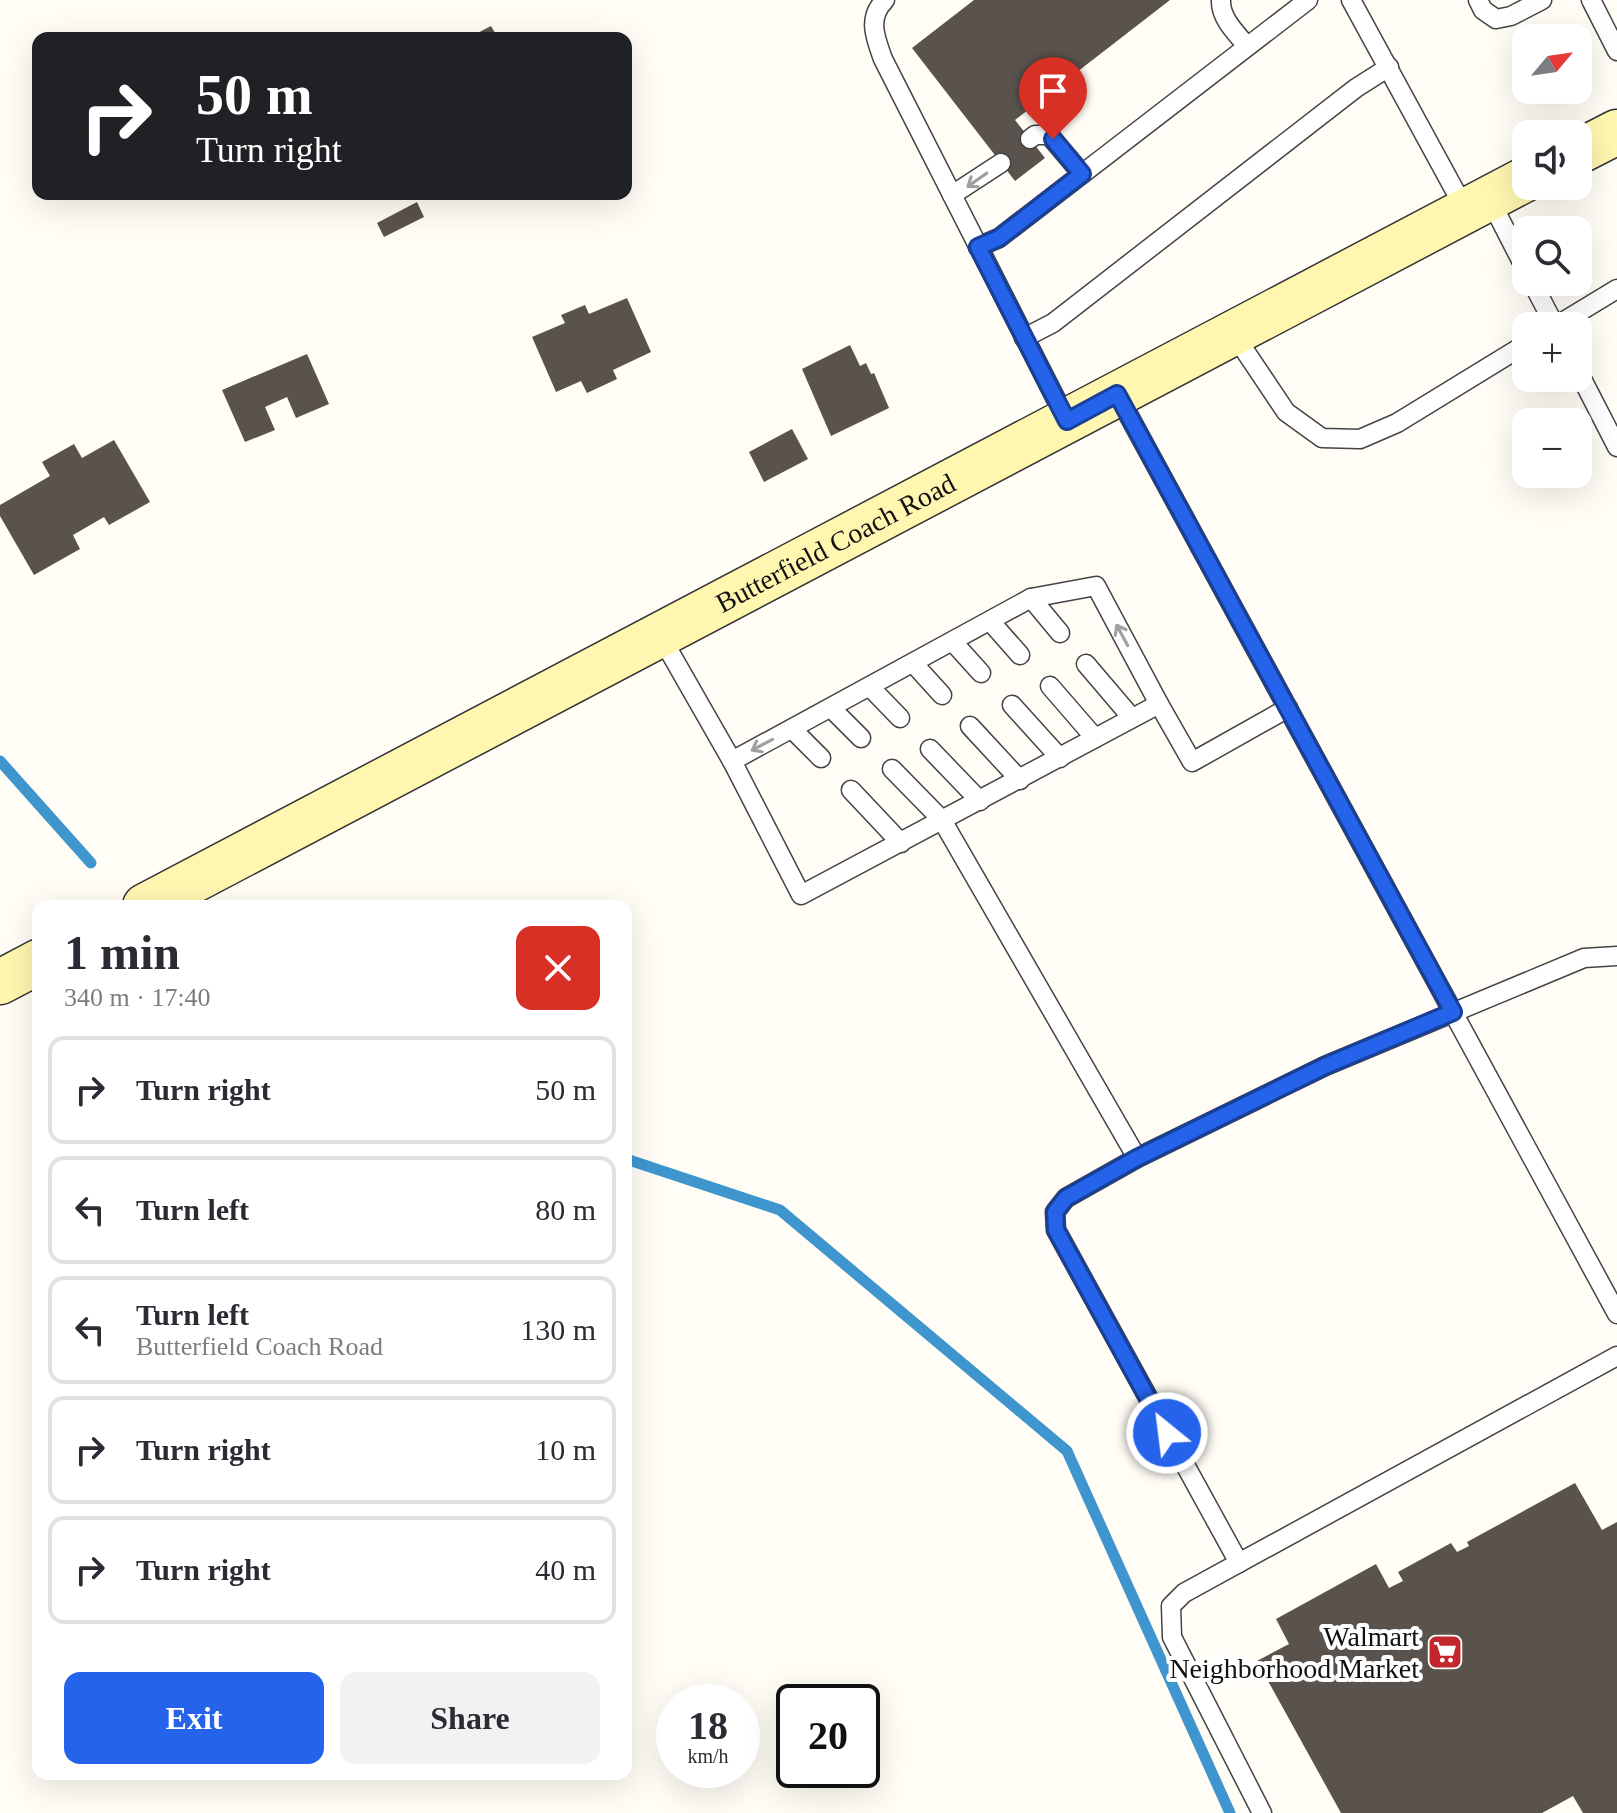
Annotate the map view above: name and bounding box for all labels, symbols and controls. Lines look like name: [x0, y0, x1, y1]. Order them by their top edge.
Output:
north arrow: [1512, 24, 1592, 104]
map controls: [1512, 24, 1592, 488]
pin: [1019, 57, 1087, 139]
icon: right: [64, 64, 168, 168]
text: 50 m: [196, 64, 313, 126]
icon: arrive: [1031, 69, 1075, 113]
button: sound: [1512, 120, 1592, 200]
text: Turn right: [196, 130, 342, 170]
one-way arrow: [966, 172, 988, 188]
button: search: [1512, 216, 1592, 296]
button: +: [1512, 312, 1592, 392]
button: −: [1512, 408, 1592, 488]
street label: Butterfield Coach Road: [711, 467, 960, 619]
one-way arrow: [1114, 624, 1130, 647]
one-way arrow: [751, 737, 774, 753]
text: 1 min: [64, 926, 180, 979]
button: close: [516, 926, 600, 1010]
text: 340 m · 17:40: [64, 983, 211, 1012]
icon: right: [68, 1068, 112, 1112]
text: Turn right: [136, 1073, 271, 1106]
text: 50 m: [535, 1073, 596, 1106]
icon: left: [68, 1188, 112, 1232]
text: Turn left: [136, 1193, 249, 1226]
text: 80 m: [535, 1193, 596, 1226]
text: Turn left: [136, 1298, 249, 1331]
icon: left: [68, 1308, 112, 1352]
text: 130 m: [520, 1313, 596, 1346]
text: Butterfield Coach Road: [136, 1332, 383, 1361]
position arrow: [1125, 1391, 1209, 1475]
icon: right: [68, 1428, 112, 1472]
text: Turn right: [136, 1433, 271, 1466]
text: 10 m: [535, 1433, 596, 1466]
icon: right: [68, 1548, 112, 1592]
text: Turn right: [136, 1553, 271, 1586]
text: 40 m: [535, 1553, 596, 1586]
place label: Walmart Neighborhood Market: [1169, 1621, 1419, 1684]
supermarket icon: Walmart Neighborhood Market: [1426, 1633, 1464, 1671]
button: Exit: [64, 1672, 324, 1764]
button: Share: [340, 1672, 600, 1764]
speed limit sign: 20: [776, 1684, 880, 1788]
text: 18: [688, 1703, 728, 1748]
text: km/h: [687, 1745, 729, 1767]

